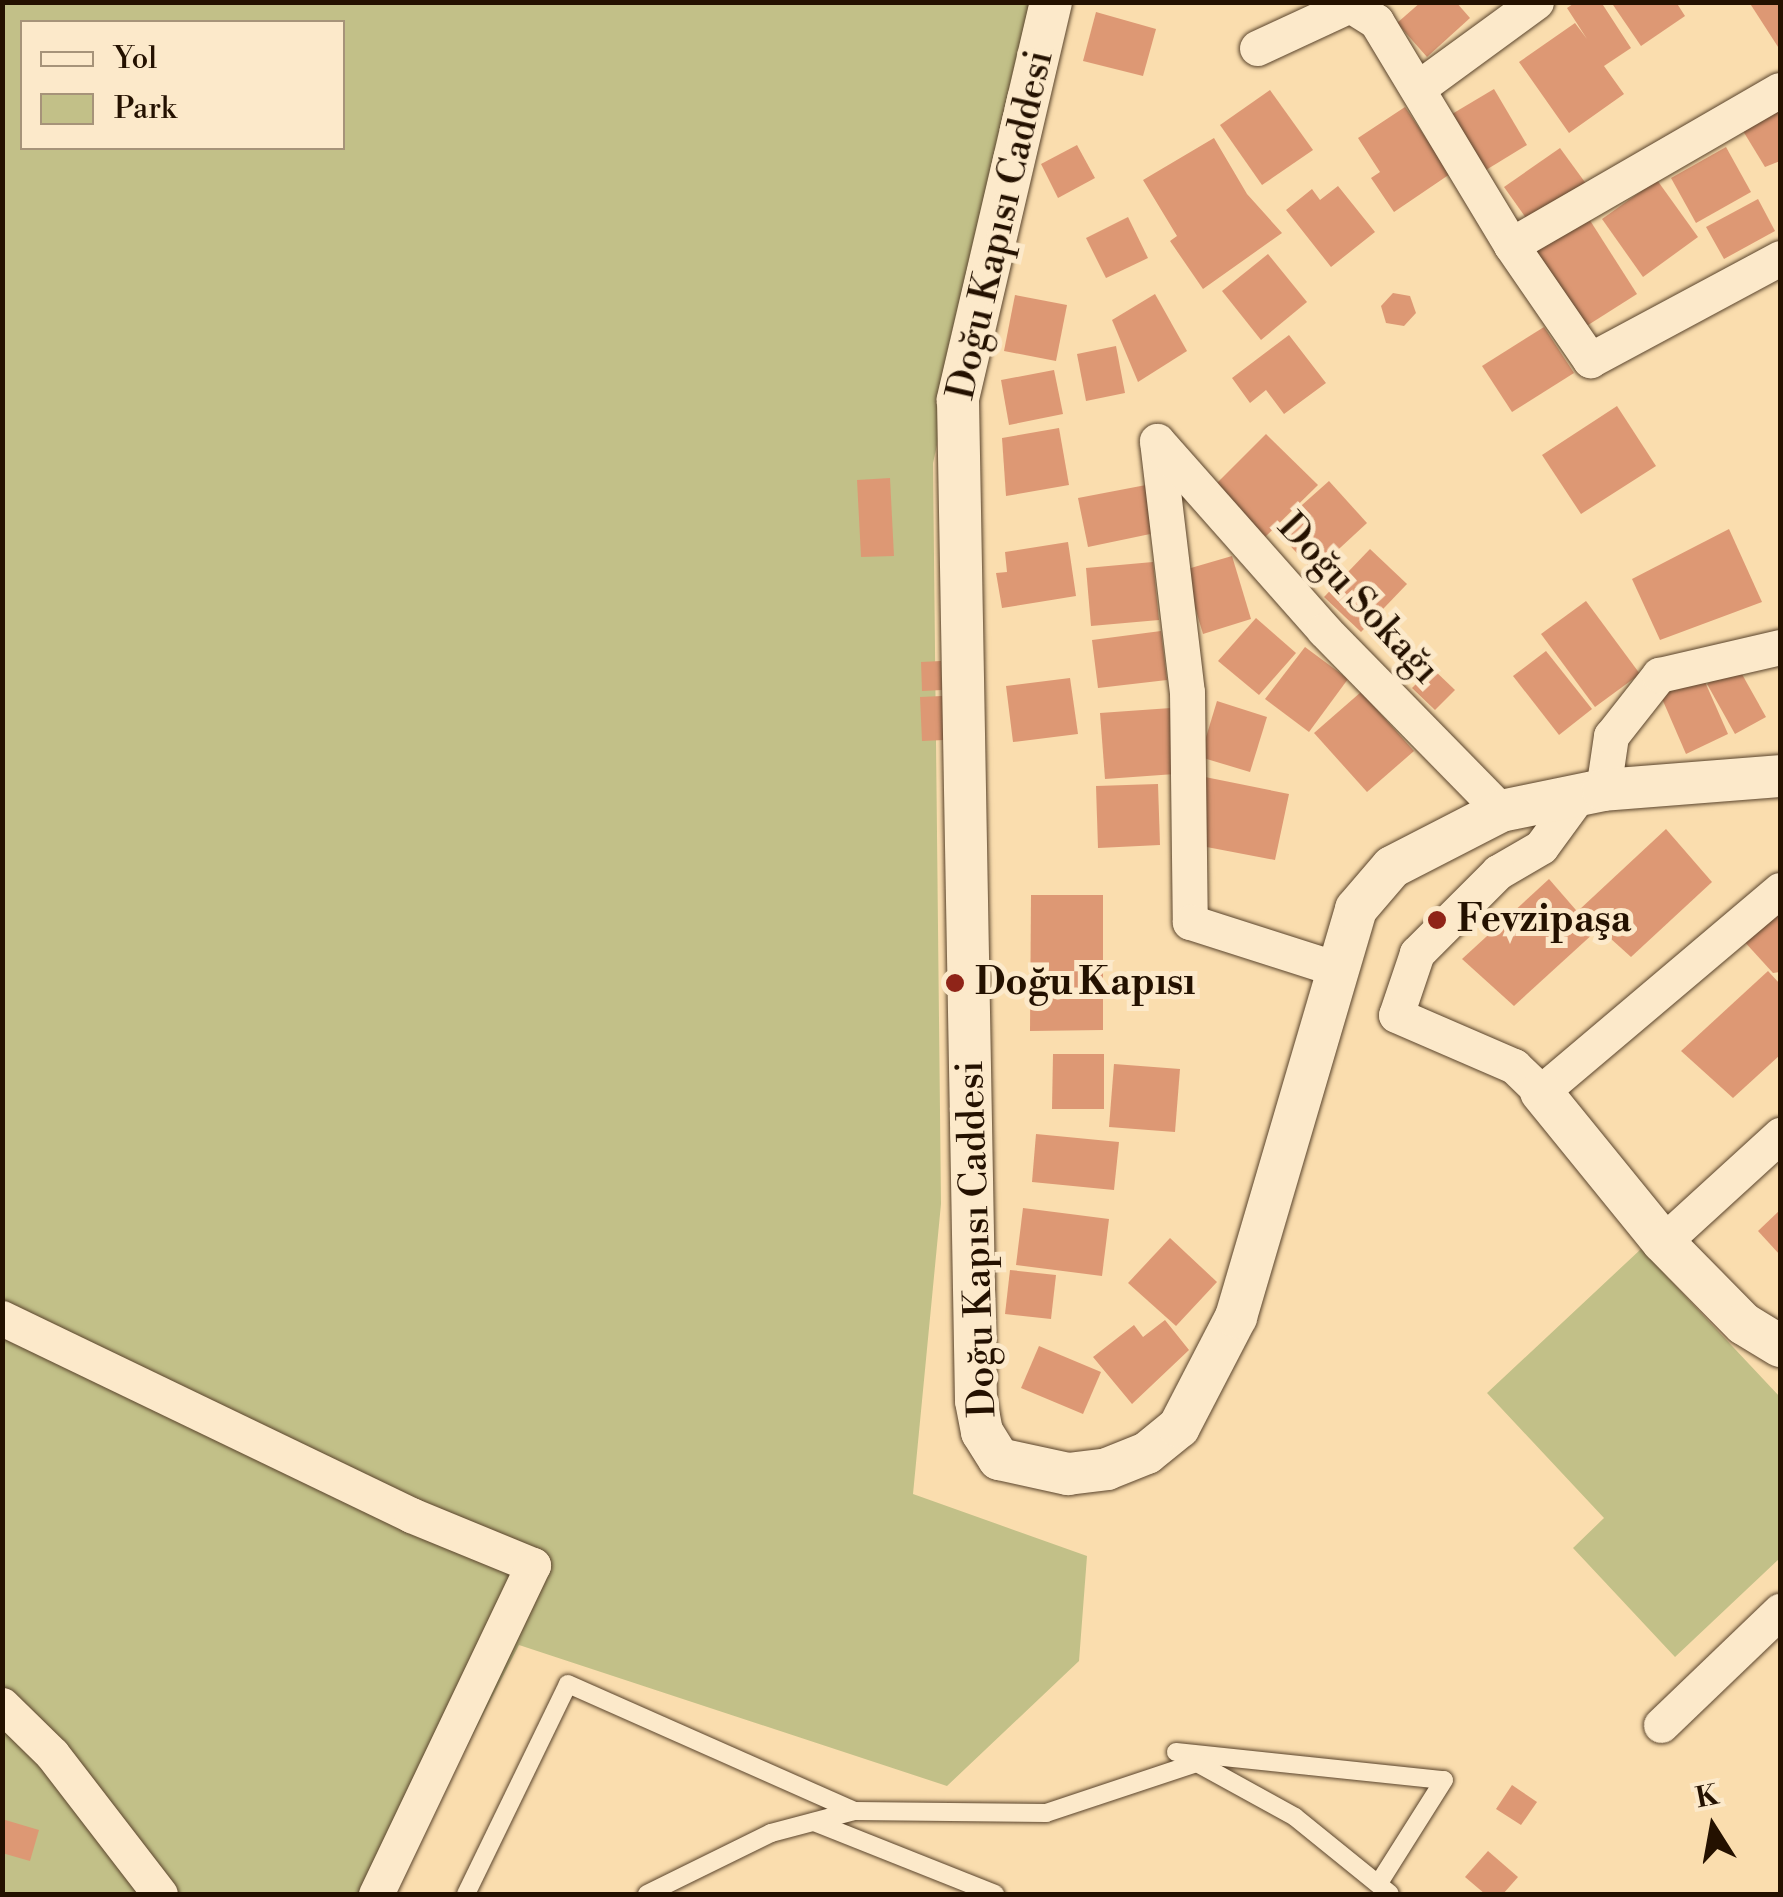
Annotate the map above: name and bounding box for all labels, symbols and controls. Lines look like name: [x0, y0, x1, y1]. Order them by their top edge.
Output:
legend: [20, 20, 345, 150]
text: Yol: [114, 40, 157, 78]
street label: Doğu Kapısı Caddesi: [939, 46, 1063, 404]
text: Park: [114, 90, 176, 128]
street label: Doğu Sokağı: [1268, 505, 1448, 693]
place label: Fevzipaşa: [1457, 897, 1631, 943]
marker: Fevzipaşa: [1426, 909, 1448, 931]
place label: Doğu Kapısı: [975, 960, 1195, 1006]
marker: Doğu Kapısı: [944, 972, 966, 994]
street label: Doğu Kapısı Caddesi: [948, 1060, 1006, 1418]
north arrow: [1663, 1777, 1763, 1877]
text: K: [1693, 1778, 1722, 1816]

